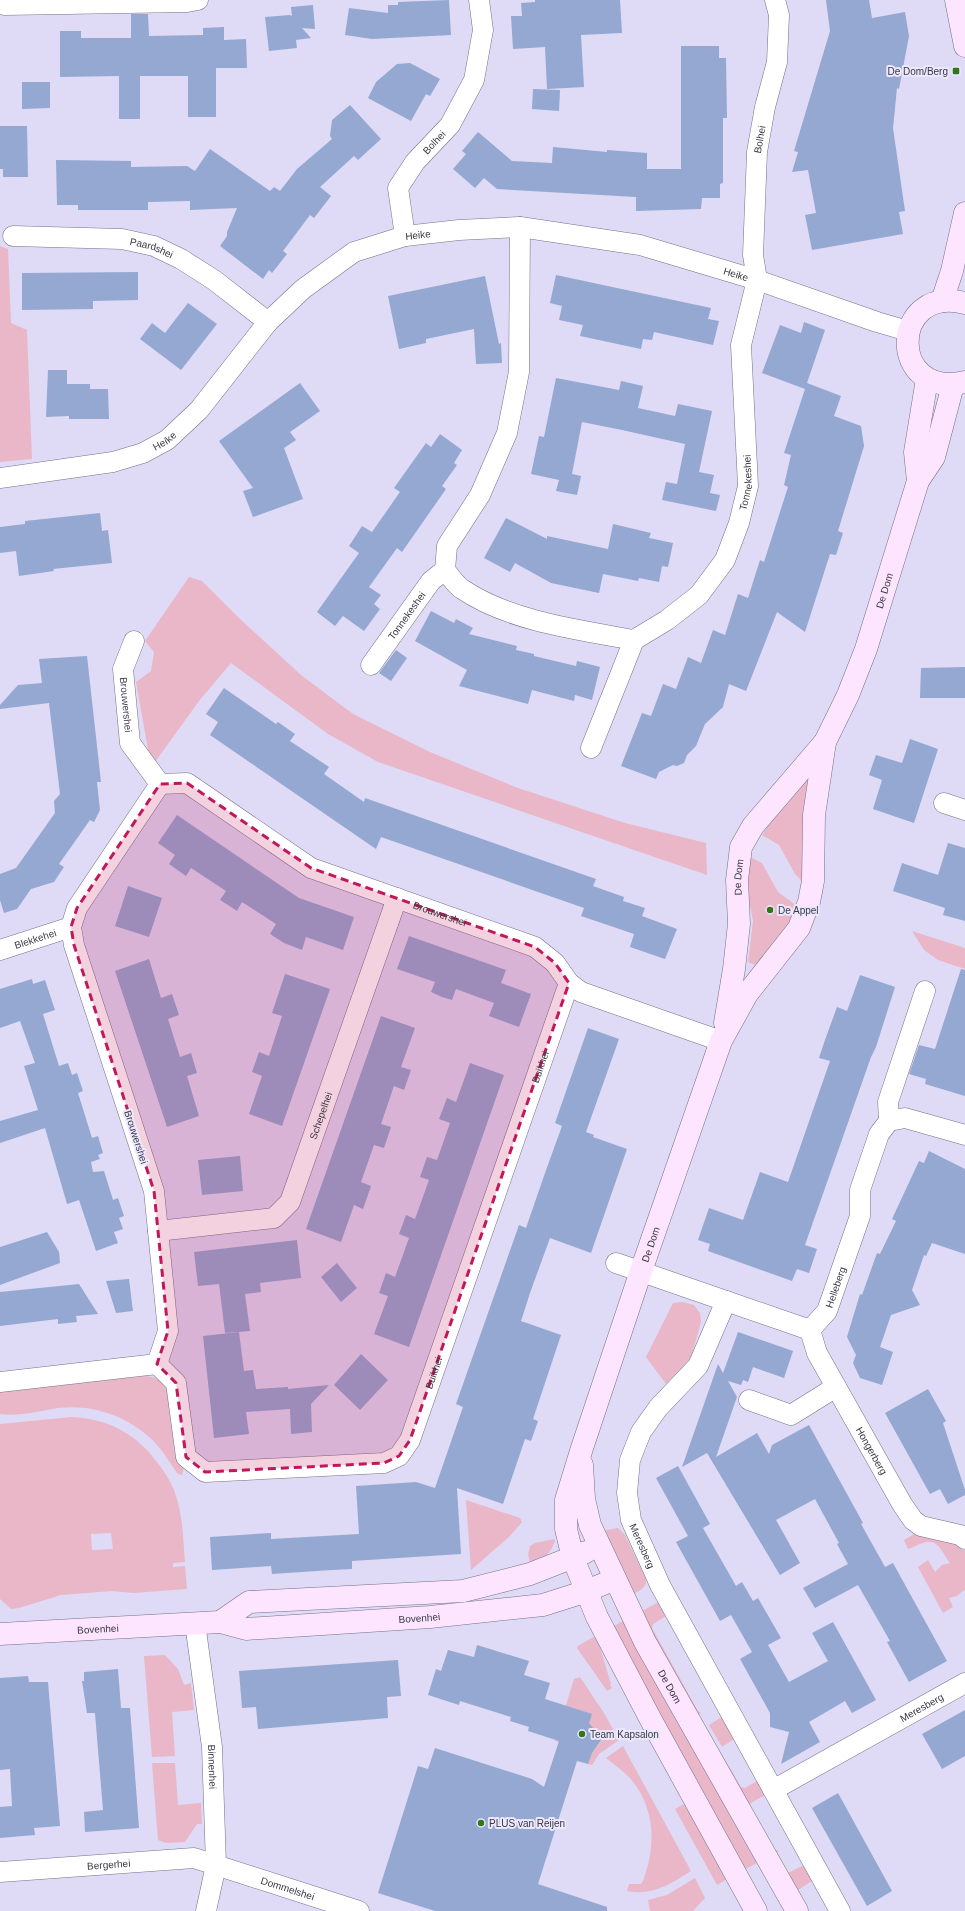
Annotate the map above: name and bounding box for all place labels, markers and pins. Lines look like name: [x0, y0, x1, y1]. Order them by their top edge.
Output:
place label: De Dom/Berg: [887, 66, 948, 77]
marker: De Dom/Berg: [951, 66, 961, 76]
marker: De Appel: [765, 905, 775, 915]
place label: De Appel: [778, 905, 819, 916]
marker: Team Kapsalon: [577, 1729, 587, 1739]
place label: Team Kapsalon: [590, 1729, 659, 1740]
marker: PLUS van Reijen: [476, 1818, 486, 1828]
place label: PLUS van Reijen: [489, 1818, 565, 1829]

